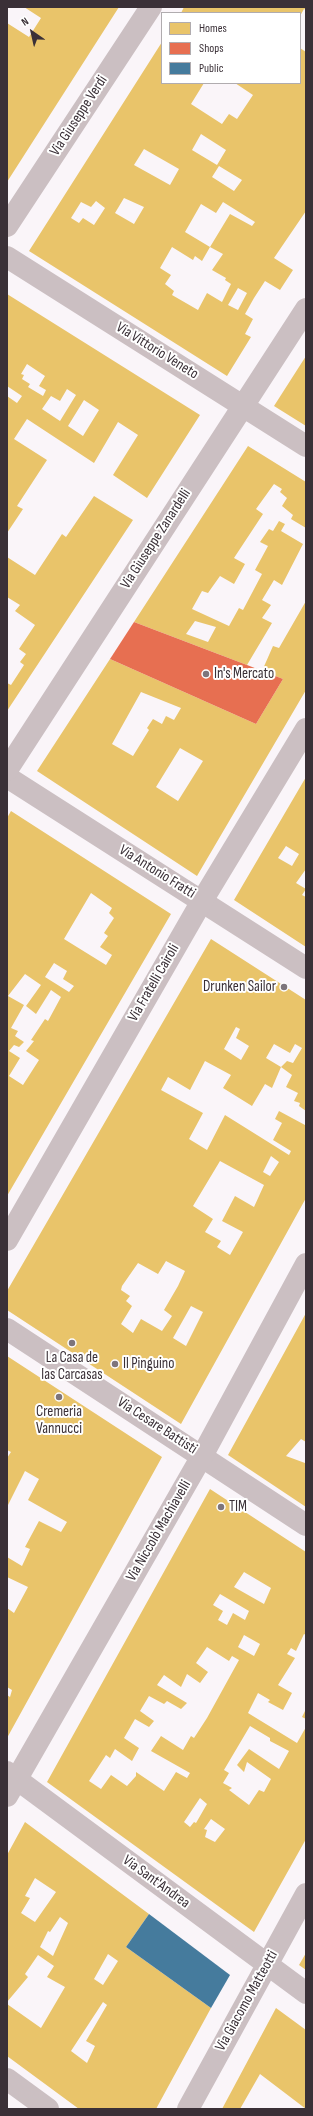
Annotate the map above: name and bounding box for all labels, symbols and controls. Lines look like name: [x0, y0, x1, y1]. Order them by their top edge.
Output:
north arrow: [12, 12, 52, 52]
legend: [161, 12, 301, 84]
text: N: [19, 15, 31, 29]
text: Homes: [199, 21, 227, 36]
text: Shops: [199, 41, 224, 56]
text: Public: [199, 61, 224, 76]
street label: Via Giuseppe Verdi: [46, 73, 112, 159]
street label: Via Vittorio Veneto: [113, 319, 201, 383]
street label: Via Giuseppe Zanardelli: [117, 486, 195, 592]
place label: In's Mercato: [214, 665, 274, 683]
marker: In's Mercato: [201, 669, 211, 679]
street label: Via Antonio Fratti: [115, 841, 199, 903]
street label: Via Fratelli Cairoli: [125, 941, 183, 1025]
place label: Drunken Sailor: [203, 978, 276, 996]
marker: Drunken Sailor: [279, 982, 289, 992]
marker: La Casa de las Carcasas: [67, 1338, 77, 1348]
place label: La Casa de las Carcasas: [41, 1349, 103, 1384]
place label: Il Pinguino: [123, 1355, 174, 1373]
marker: Il Pinguino: [110, 1359, 120, 1369]
marker: Cremeria Vannucci: [54, 1392, 64, 1402]
street label: Via Cesare Battisti: [114, 1394, 200, 1458]
place label: Cremeria Vannucci: [36, 1403, 82, 1438]
street label: Via Niccolò Machiavelli: [123, 1477, 195, 1585]
place label: TIM: [229, 1498, 247, 1516]
marker: TIM: [216, 1502, 226, 1512]
street label: Via Sant'Andrea: [119, 1852, 193, 1912]
street label: Via Giacomo Matteotti: [212, 1948, 282, 2054]

